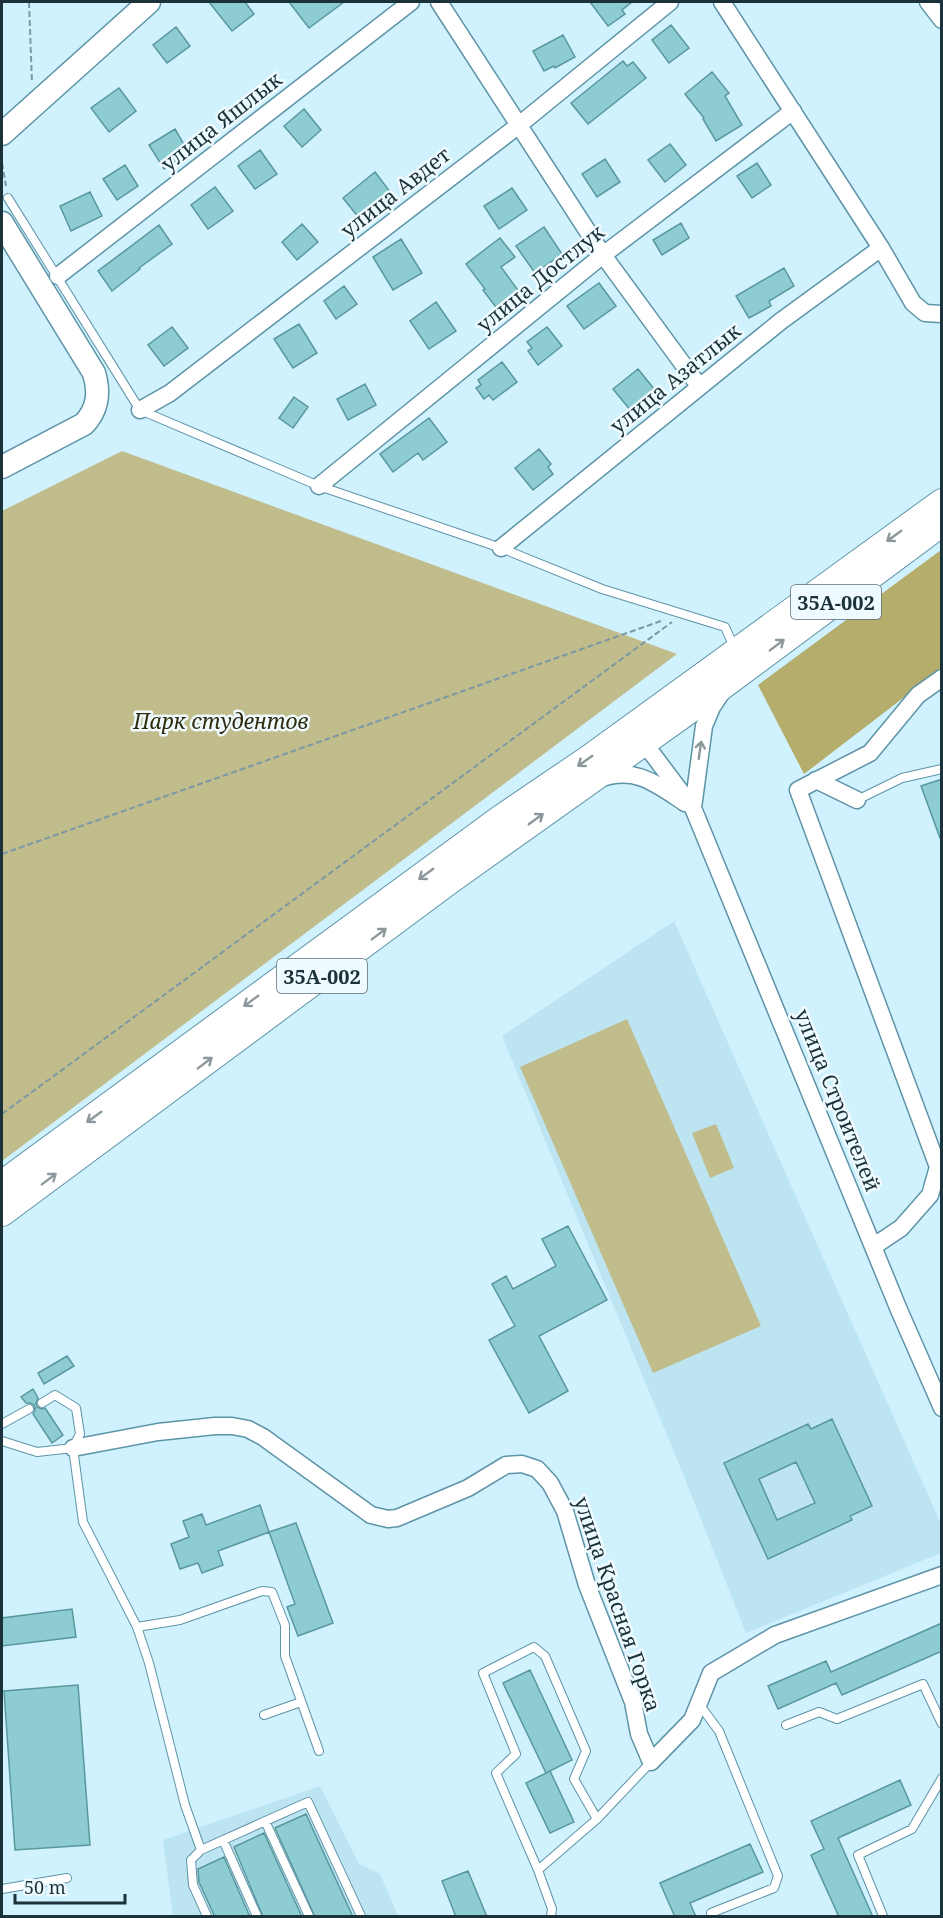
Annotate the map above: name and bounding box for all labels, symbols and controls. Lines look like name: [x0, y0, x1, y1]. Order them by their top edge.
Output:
street label: улица Яшлык: [155, 65, 288, 177]
street label: улица Авдет: [334, 140, 456, 244]
street label: улица Достлук: [470, 217, 610, 338]
street label: улица Азатлык: [604, 316, 747, 439]
one-way arrow: [886, 530, 902, 543]
road number: 35А-002: [791, 585, 881, 619]
one-way arrow: [769, 639, 785, 652]
park label: Парк студентов: [132, 707, 309, 735]
one-way arrow: [694, 741, 705, 761]
one-way arrow: [577, 755, 593, 767]
one-way arrow: [528, 813, 544, 825]
one-way arrow: [418, 867, 434, 880]
one-way arrow: [370, 928, 386, 940]
road number: 35А-002: [277, 959, 367, 993]
one-way arrow: [244, 995, 260, 1007]
street label: улица Строителей: [789, 1005, 887, 1195]
one-way arrow: [197, 1056, 213, 1069]
one-way arrow: [87, 1111, 103, 1123]
one-way arrow: [41, 1173, 57, 1186]
street label: улица Красная Горка: [568, 1493, 668, 1715]
scale bar: [15, 1867, 124, 1905]
text: 50 m: [24, 1875, 66, 1899]

